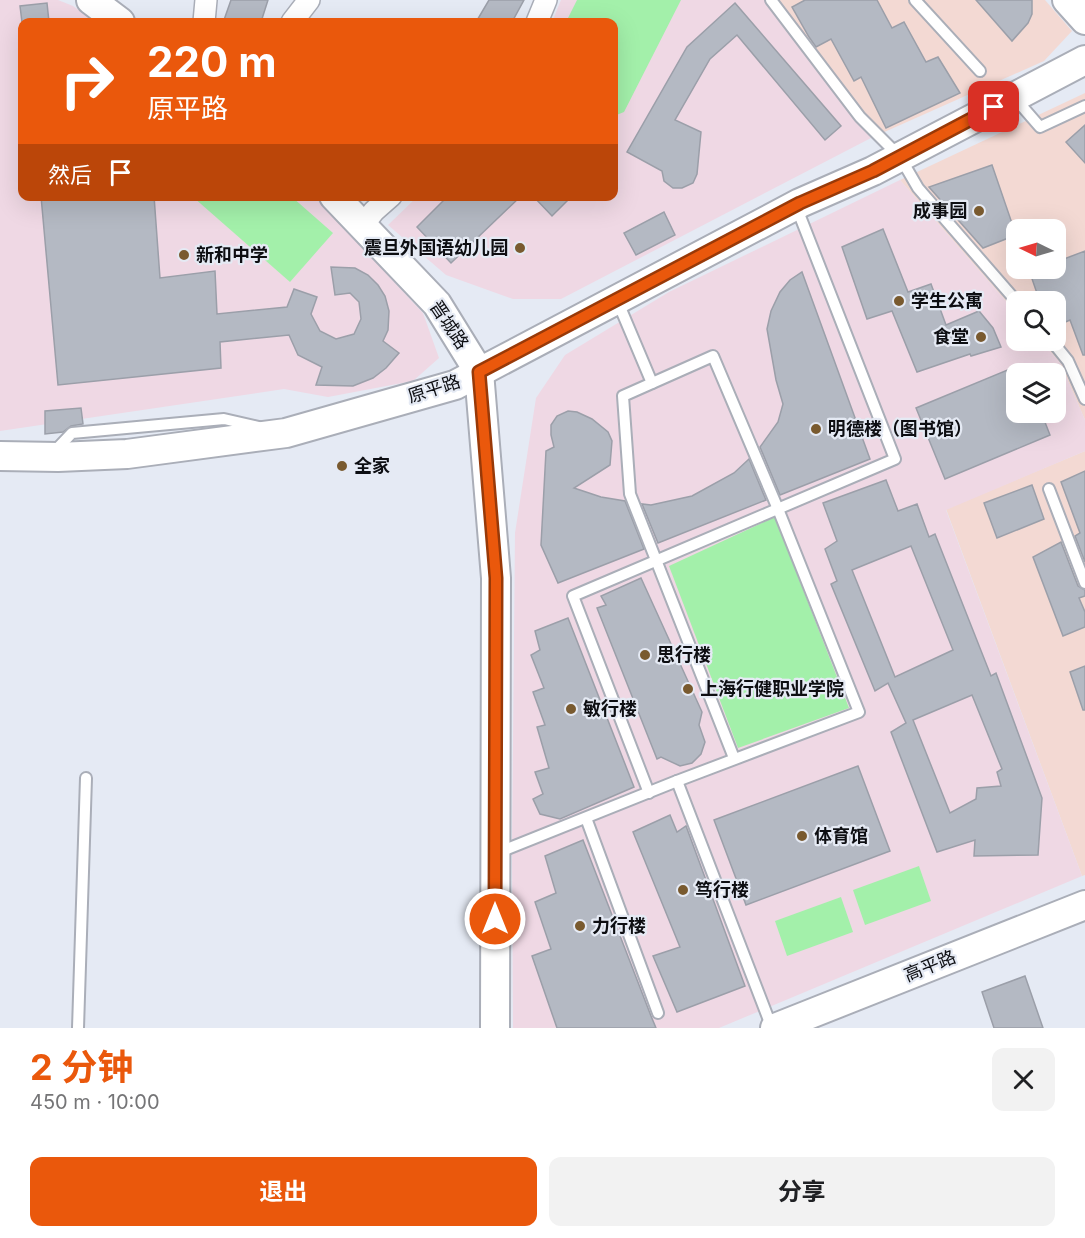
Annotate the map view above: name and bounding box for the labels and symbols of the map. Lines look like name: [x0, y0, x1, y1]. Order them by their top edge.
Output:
pin: [968, 81, 1019, 132]
place label: 成事园: [913, 200, 967, 221]
marker: 成事园: [972, 204, 986, 218]
north arrow: [1006, 219, 1066, 279]
place label: 震旦外国语幼儿园: [364, 237, 508, 258]
marker: 震旦外国语幼儿园: [513, 241, 527, 255]
place label: 新和中学: [196, 244, 268, 265]
marker: 新和中学: [177, 248, 191, 262]
place label: 学生公寓: [911, 290, 983, 311]
marker: 学生公寓: [892, 294, 906, 308]
street label: 晋城路: [426, 296, 473, 353]
place label: 食堂: [933, 326, 969, 347]
marker: 食堂: [974, 330, 988, 344]
street label: 原平路: [405, 370, 463, 407]
place label: 明德楼（图书馆）: [828, 418, 972, 439]
marker: 明德楼（图书馆）: [809, 422, 823, 436]
place label: 全家: [354, 455, 390, 476]
marker: 全家: [335, 459, 349, 473]
place label: 思行楼: [657, 644, 711, 665]
marker: 思行楼: [638, 648, 652, 662]
place label: 上海行健职业学院: [700, 678, 844, 699]
marker: 上海行健职业学院: [681, 682, 695, 696]
place label: 敏行楼: [583, 698, 637, 719]
marker: 敏行楼: [564, 702, 578, 716]
place label: 体育馆: [814, 825, 868, 846]
marker: 体育馆: [795, 829, 809, 843]
place label: 笃行楼: [695, 879, 749, 900]
marker: 笃行楼: [676, 883, 690, 897]
position arrow: [463, 887, 527, 951]
place label: 力行楼: [592, 915, 646, 936]
marker: 力行楼: [573, 919, 587, 933]
street label: 高平路: [901, 946, 959, 985]

